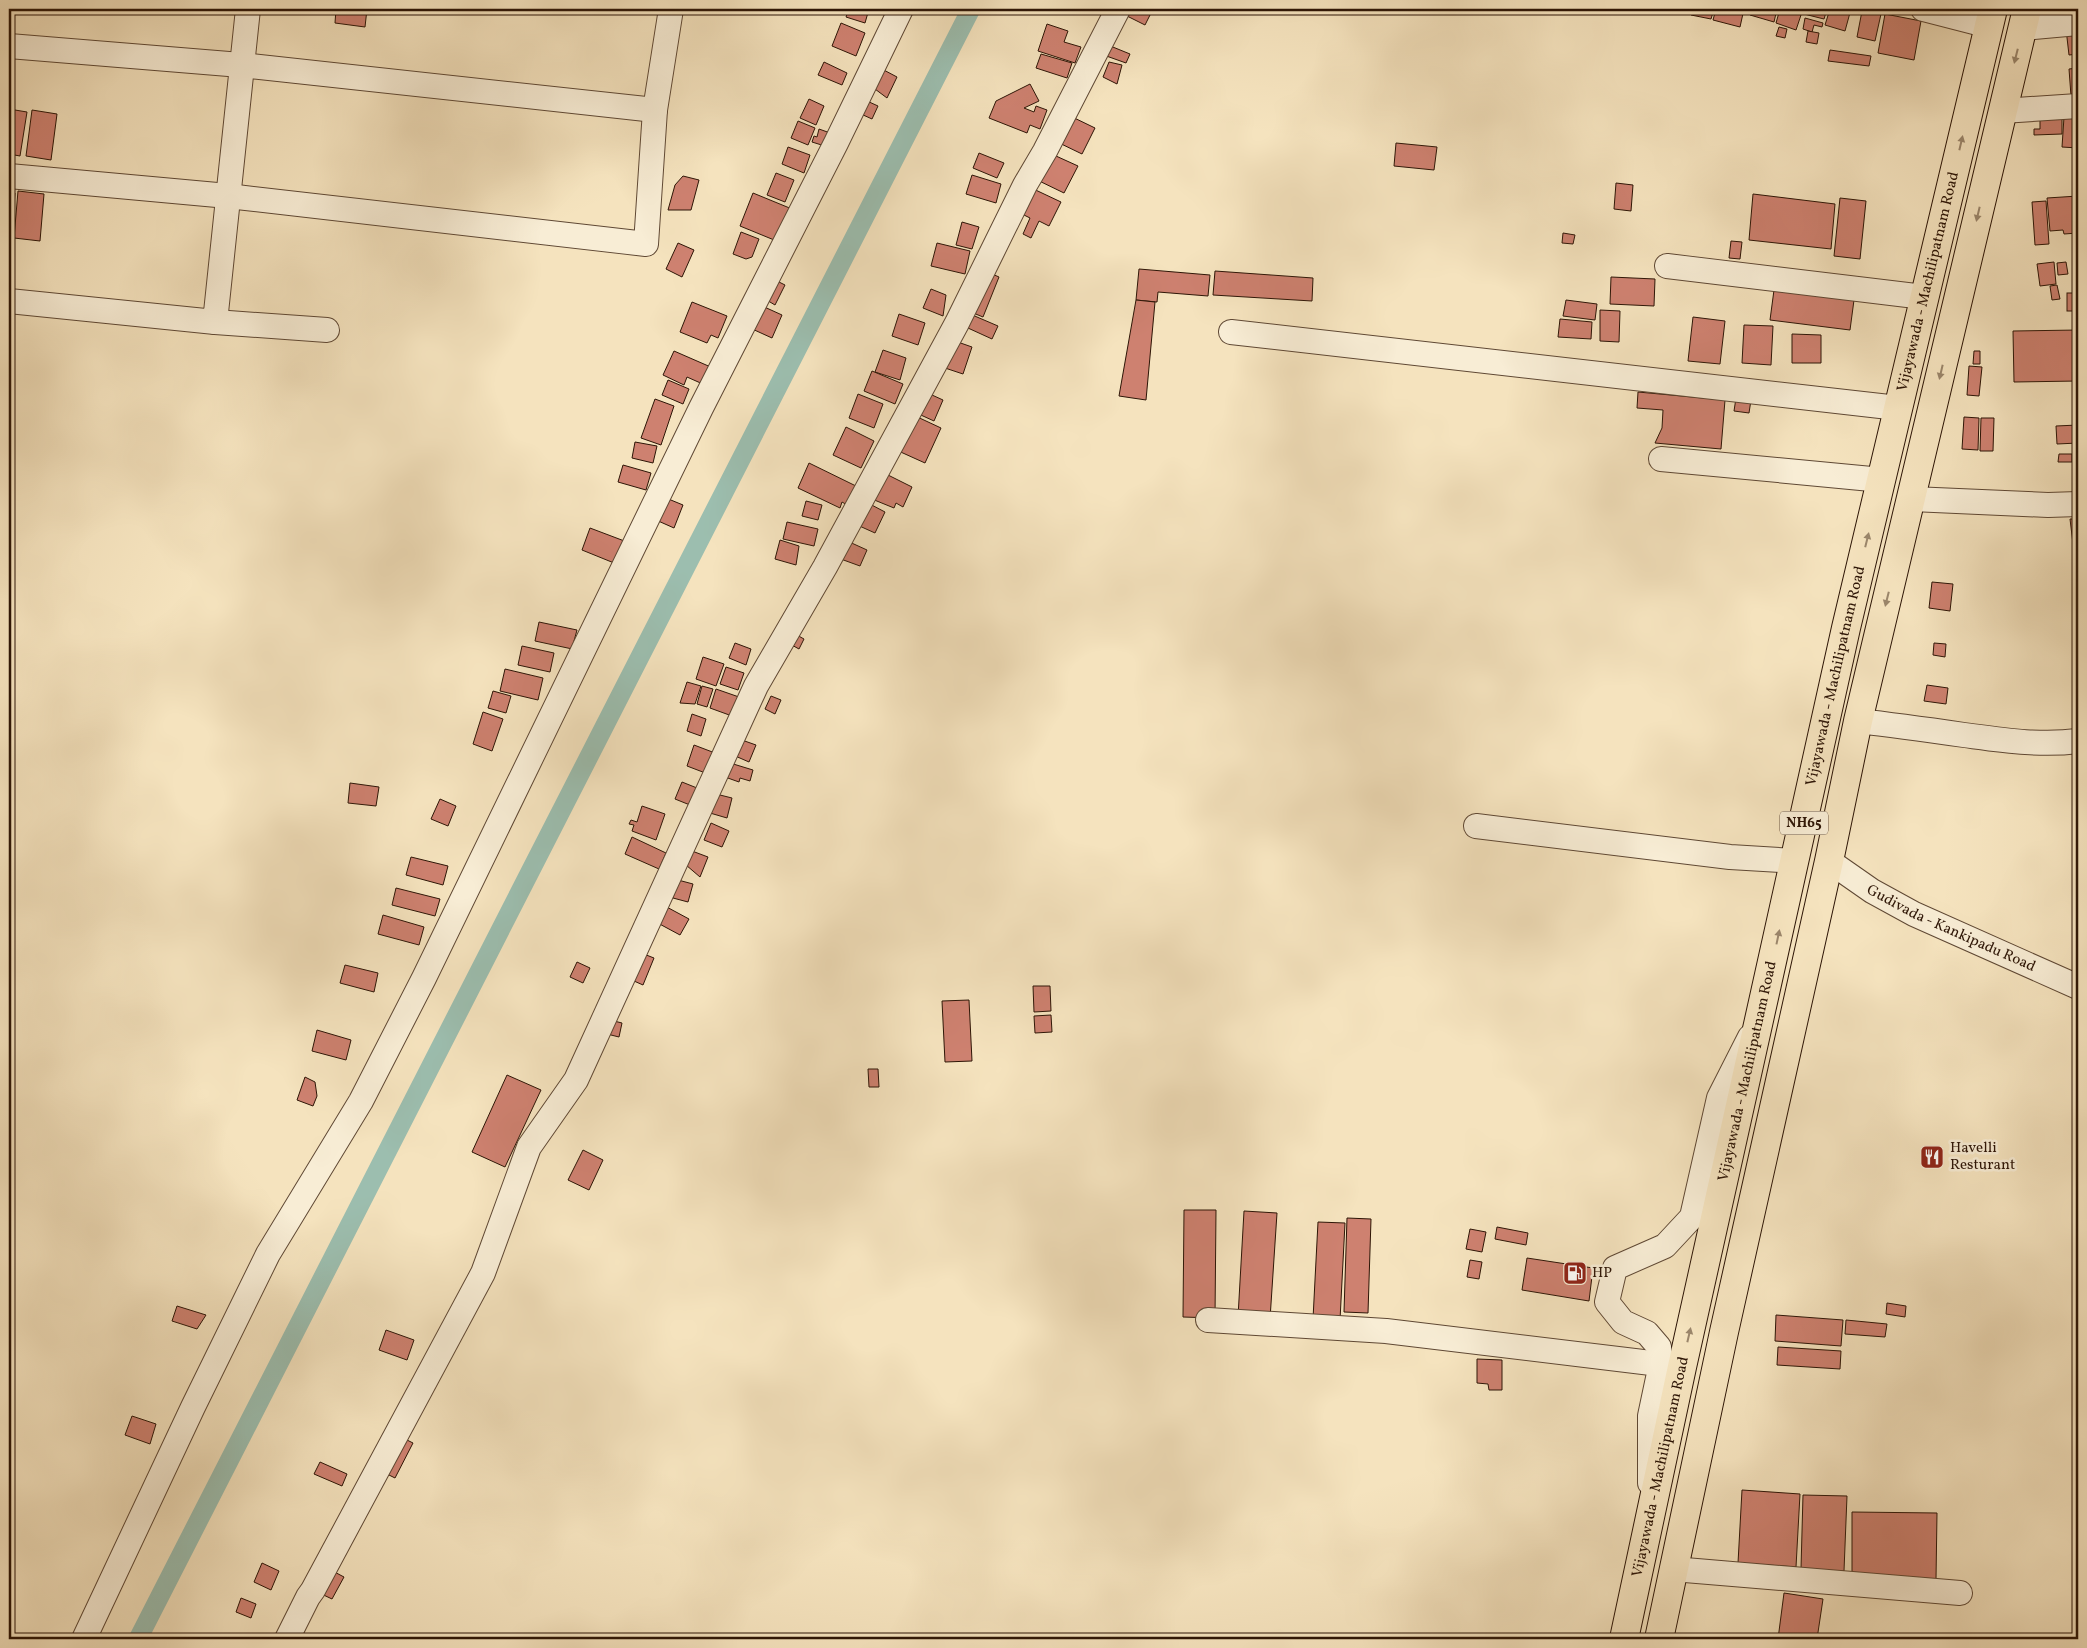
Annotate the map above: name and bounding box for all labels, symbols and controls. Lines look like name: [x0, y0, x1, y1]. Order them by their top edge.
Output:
one-way arrow: [2012, 49, 2020, 64]
one-way arrow: [1957, 135, 1965, 150]
street label: Vijayawada - Machilipatnam Road: [1892, 170, 1964, 394]
one-way arrow: [1974, 207, 1982, 222]
one-way arrow: [1937, 365, 1945, 380]
one-way arrow: [1863, 532, 1871, 547]
street label: Vijayawada - Machilipatnam Road: [1801, 564, 1871, 788]
one-way arrow: [1883, 591, 1891, 606]
road number: NH65: [1780, 811, 1828, 834]
street label: Gudivada - Kankipadu Road: [1863, 879, 2039, 977]
one-way arrow: [1774, 930, 1782, 945]
street label: Vijayawada - Machilipatnam Road: [1713, 959, 1782, 1184]
place label: Havelli Resturant: [1950, 1138, 2015, 1176]
restaurant icon: Havelli Resturant: [1919, 1144, 1945, 1170]
fuel station icon: HP: [1562, 1260, 1588, 1286]
place label: HP: [1592, 1263, 1612, 1284]
one-way arrow: [1685, 1327, 1693, 1342]
street label: Vijayawada - Machilipatnam Road: [1627, 1354, 1695, 1579]

